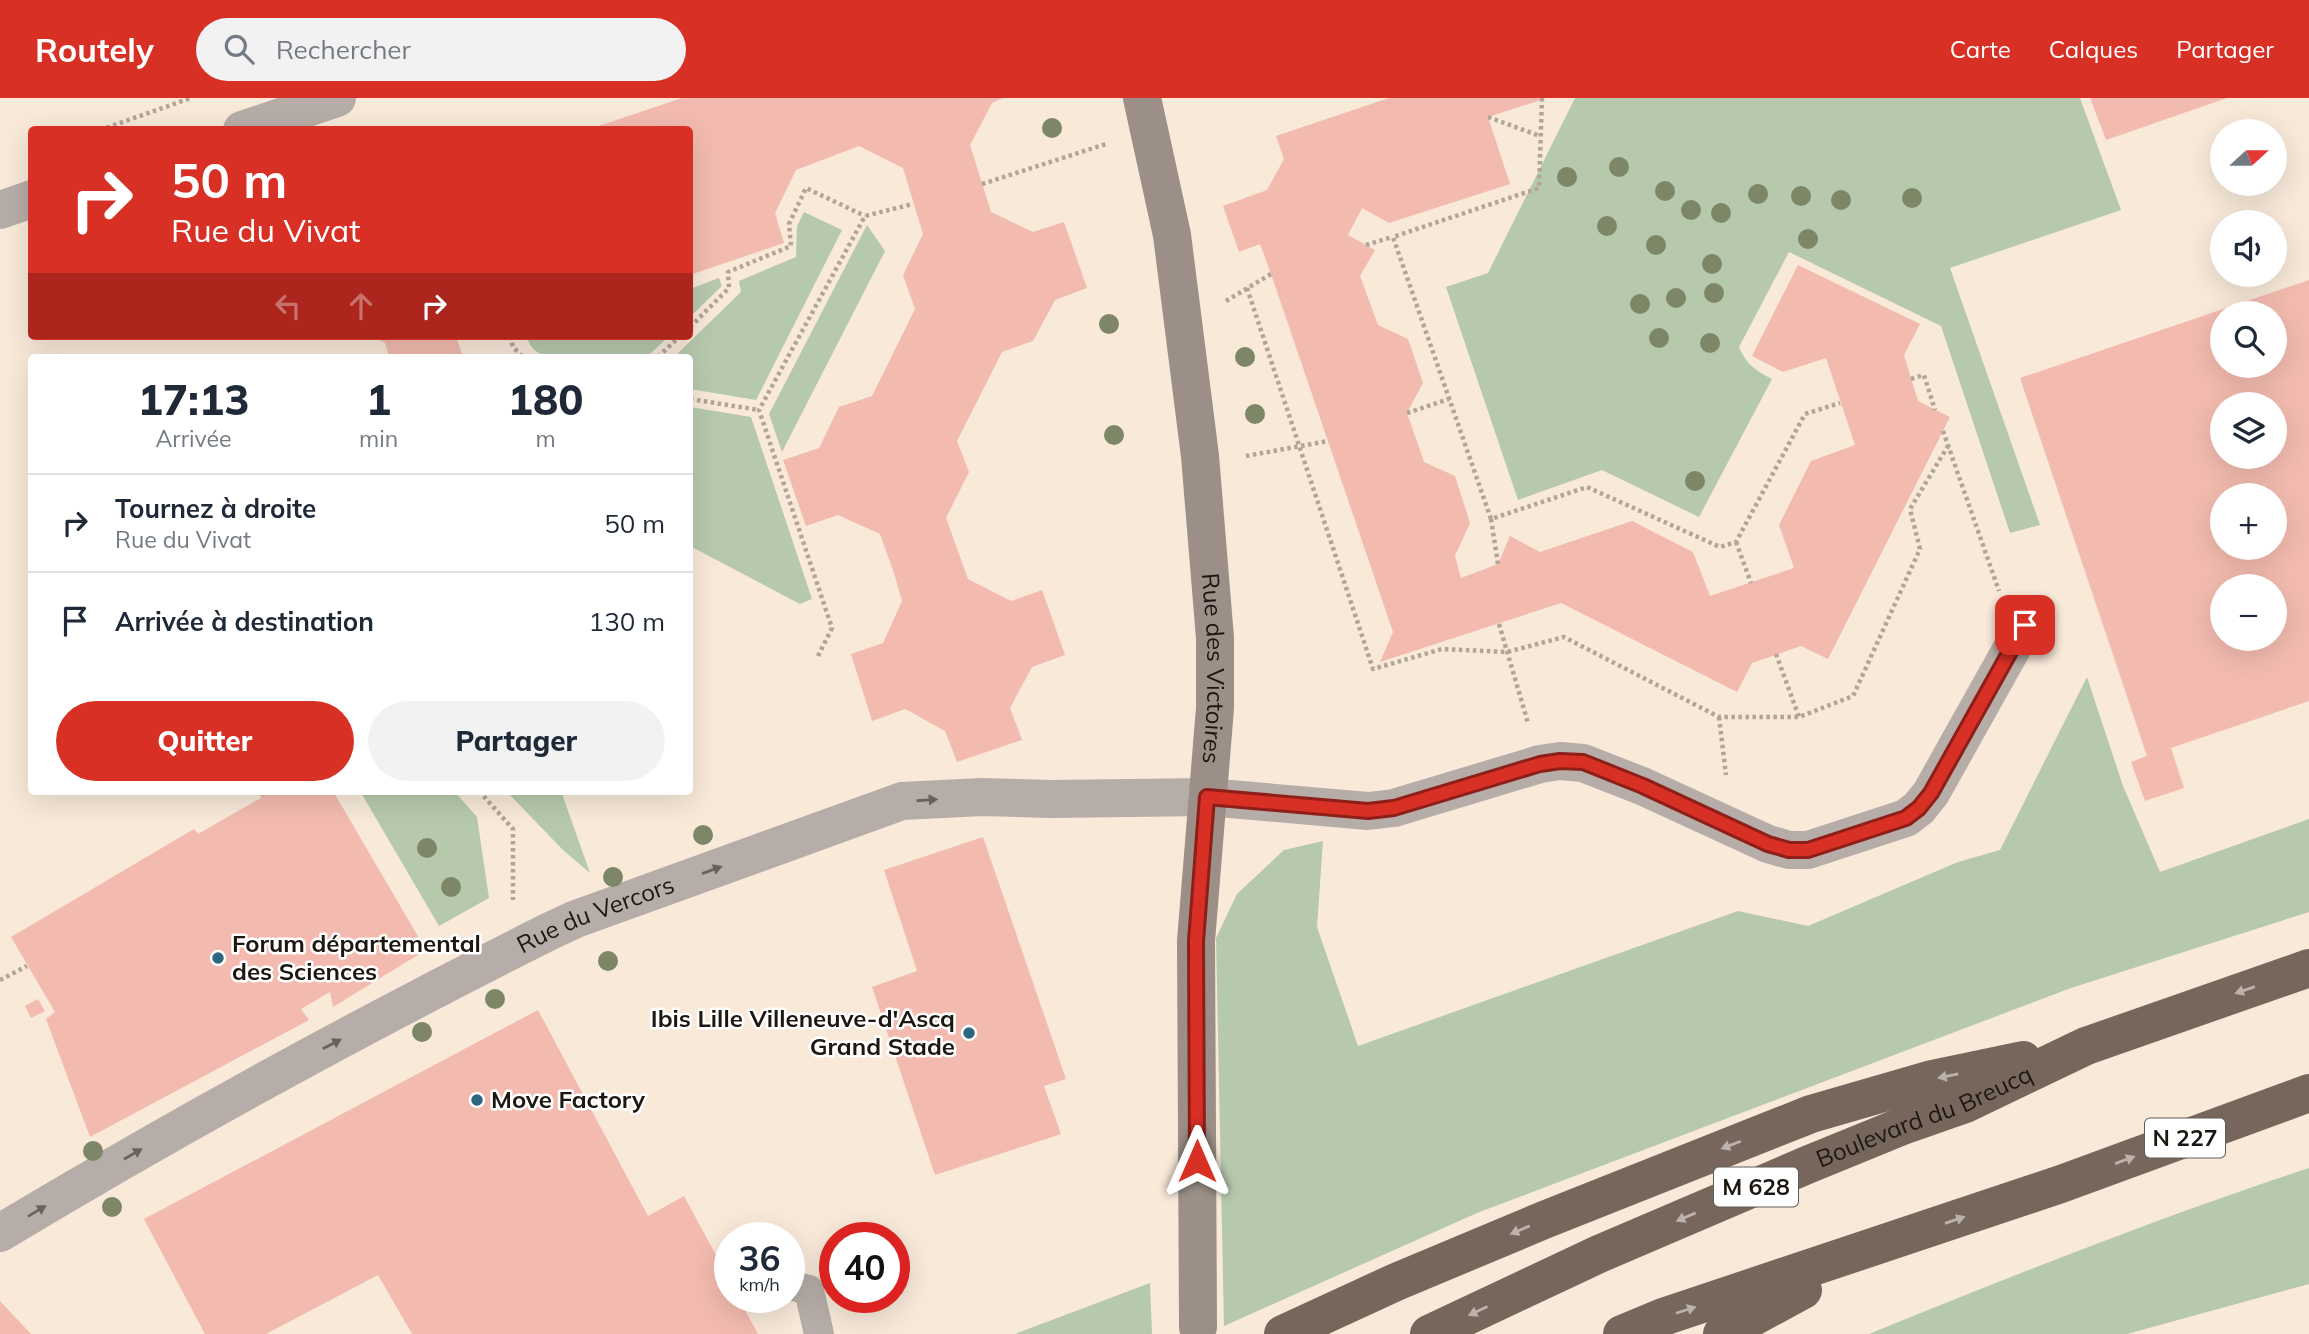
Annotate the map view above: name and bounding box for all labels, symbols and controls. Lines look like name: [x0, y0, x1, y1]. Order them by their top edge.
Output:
search box: [196, 18, 686, 81]
text: Routely: [35, 29, 154, 70]
icon: search: [220, 30, 258, 68]
text: Rechercher: [276, 33, 411, 66]
text: Carte: [1950, 34, 2011, 64]
text: Calques: [2049, 34, 2138, 64]
text: Partager: [2176, 34, 2274, 64]
north arrow: [2210, 119, 2287, 196]
map controls: [2210, 119, 2287, 651]
text: 50 m: [171, 149, 287, 210]
icon: right: [56, 154, 147, 245]
text: Rue du Vivat: [171, 210, 360, 250]
button: sound: [2210, 210, 2287, 287]
icon: left: [269, 287, 307, 325]
icon: ahead: [342, 287, 380, 325]
icon: right: [415, 287, 453, 325]
button: search: [2210, 301, 2287, 378]
text: 17:13: [138, 373, 249, 426]
text: 1: [366, 373, 391, 426]
text: 180: [508, 373, 583, 426]
button: layers: [2210, 392, 2287, 469]
text: Arrivée: [155, 424, 232, 453]
text: min: [359, 424, 398, 453]
text: m: [535, 424, 556, 453]
button: +: [2210, 483, 2287, 560]
text: Tournez à droite: [115, 492, 316, 525]
icon: right: [56, 504, 94, 542]
text: 50 m: [604, 507, 665, 540]
text: Rue du Vivat: [115, 525, 251, 554]
street label: Rue des Victoires: [1196, 572, 1231, 765]
button: −: [2210, 574, 2287, 651]
pin: [1995, 595, 2055, 655]
icon: arrive: [56, 602, 94, 640]
text: Arrivée à destination: [115, 605, 374, 638]
text: 130 m: [589, 605, 665, 638]
icon: arrive: [2006, 606, 2044, 644]
button: Quitter: [56, 701, 354, 781]
button: Partager: [368, 701, 665, 781]
one-way arrow: [916, 794, 938, 805]
one-way arrow: [701, 864, 722, 875]
street label: Rue du Vercors: [511, 869, 678, 959]
place label: Forum départemental des Sciences: [232, 928, 481, 986]
marker: Forum départemental des Sciences: [210, 950, 226, 966]
one-way arrow: [2234, 985, 2255, 996]
place label: Ibis Lille Villeneuve-d'Ascq Grand Stade: [651, 1003, 955, 1061]
marker: Ibis Lille Villeneuve-d'Ascq Grand Stade: [961, 1025, 977, 1041]
one-way arrow: [322, 1038, 342, 1050]
street label: Boulevard du Breucq: [1811, 1058, 2037, 1174]
one-way arrow: [1937, 1070, 1959, 1081]
place label: Move Factory: [491, 1084, 646, 1114]
marker: Move Factory: [469, 1092, 485, 1108]
road number: N 227: [2145, 1119, 2225, 1158]
position arrow: [1160, 1124, 1234, 1198]
one-way arrow: [1721, 1140, 1742, 1151]
one-way arrow: [123, 1148, 142, 1160]
one-way arrow: [2115, 1154, 2136, 1165]
road number: M 628: [1714, 1168, 1798, 1206]
one-way arrow: [27, 1204, 46, 1217]
one-way arrow: [1676, 1211, 1696, 1223]
one-way arrow: [1944, 1214, 1965, 1225]
speed limit sign: 40: [819, 1222, 910, 1313]
one-way arrow: [1510, 1224, 1530, 1236]
text: 36: [738, 1236, 781, 1280]
text: km/h: [739, 1273, 780, 1296]
one-way arrow: [1676, 1304, 1697, 1315]
one-way arrow: [1468, 1305, 1488, 1316]

